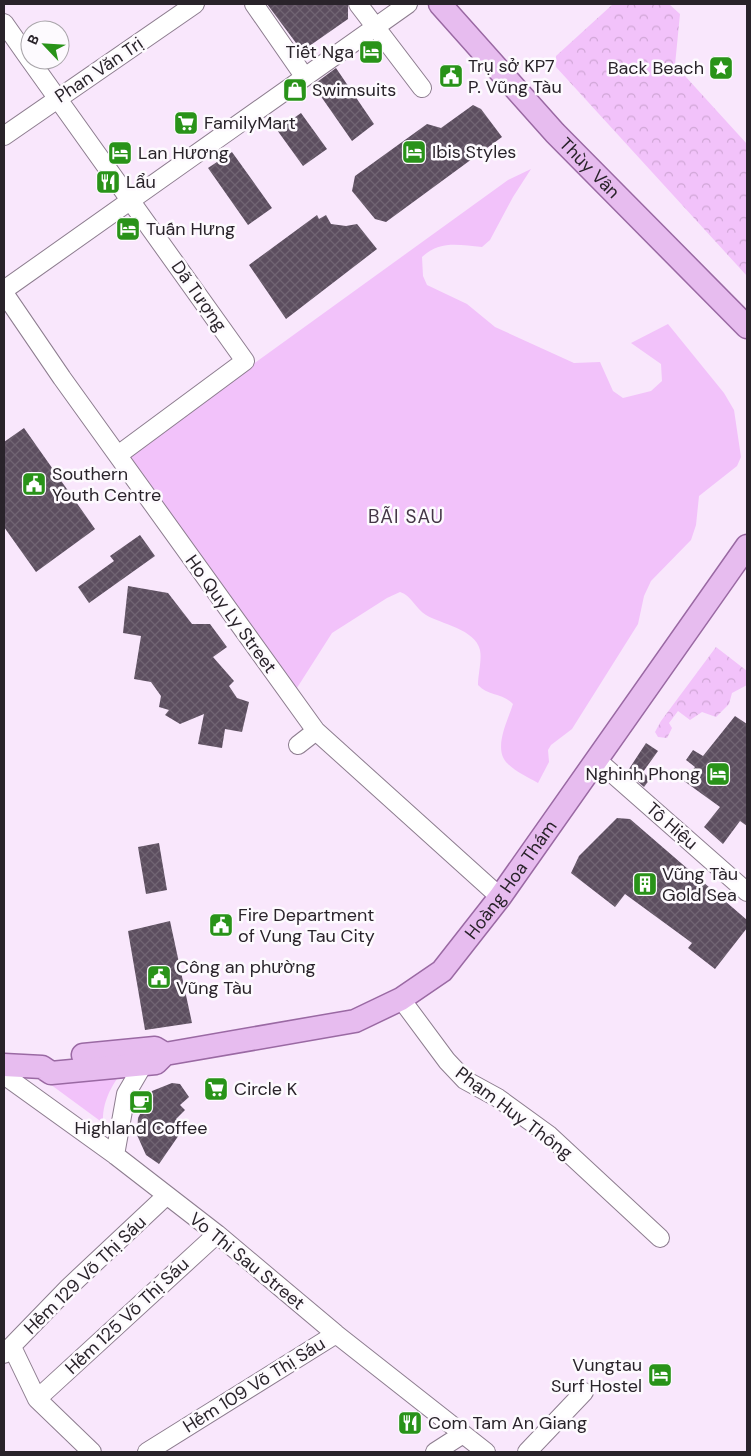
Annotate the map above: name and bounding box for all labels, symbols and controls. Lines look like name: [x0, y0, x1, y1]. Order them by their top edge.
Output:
north arrow: [20, 20, 70, 70]
text: B: [23, 32, 43, 47]
street label: Phan Văn Trị: [50, 32, 148, 108]
hotel icon: Tiết Nga: [358, 39, 384, 65]
place label: Tiết Nga: [286, 40, 354, 64]
place label: Trụ sở KP7 P. Vũng Tàu: [468, 54, 562, 99]
place icon: Back Beach: [708, 55, 734, 81]
place label: Back Beach: [608, 56, 704, 80]
public building icon: Trụ sở KP7 P. Vũng Tàu: [438, 63, 464, 89]
shop icon: Swimsuits: [282, 77, 308, 103]
place label: Swimsuits: [312, 78, 396, 102]
supermarket icon: FamilyMart: [173, 110, 199, 136]
place label: FamilyMart: [204, 111, 296, 135]
street label: Thùy Vân: [554, 132, 625, 204]
hotel icon: Ibis Styles: [401, 139, 427, 165]
hotel icon: Lan Hương: [107, 140, 133, 166]
place label: Ibis Styles: [432, 140, 516, 164]
place label: Lan Hương: [138, 141, 229, 165]
restaurant icon: Lẩu: [95, 169, 121, 195]
place label: Lẩu: [126, 170, 156, 194]
hotel icon: Tuấn Hưng: [115, 216, 141, 242]
place label: Tuấn Hưng: [146, 217, 235, 241]
street label: Dã Tượng: [166, 256, 232, 336]
place label: Southern Youth Centre: [52, 462, 161, 507]
public building icon: Southern Youth Centre: [21, 471, 47, 497]
district label: BÃI SAU: [368, 504, 444, 529]
street label: Ho Quy Ly Street: [180, 550, 282, 678]
hotel icon: Nghinh Phong: [705, 761, 731, 787]
place label: Nghinh Phong: [586, 762, 700, 786]
street label: Tô Hiệu: [641, 797, 703, 855]
street label: Hoàng Hoa Thám: [459, 815, 562, 944]
place label: Vũng Tàu Gold Sea: [662, 862, 738, 907]
building icon: Vũng Tàu Gold Sea: [632, 871, 658, 897]
place label: Fire Department of Vung Tau City: [238, 903, 375, 948]
public building icon: Fire Department of Vung Tau City: [208, 912, 234, 938]
place label: Công an phường Vũng Tàu: [176, 955, 316, 1000]
public building icon: Công an phường Vũng Tàu: [146, 964, 172, 990]
street label: Phạm Huy Thông: [451, 1061, 577, 1165]
supermarket icon: Circle K: [203, 1076, 229, 1102]
place label: Circle K: [234, 1077, 298, 1101]
cafe icon: Highland Coffee: [128, 1089, 154, 1115]
place label: Highland Coffee: [74, 1116, 208, 1140]
street label: Vo Thi Sau Street: [184, 1207, 310, 1315]
street label: Hẻm 129 Võ Thị Sáu: [19, 1210, 151, 1340]
street label: Hẻm 125 Võ Thị Sáu: [60, 1252, 194, 1380]
street label: Hẻm 109 Võ Thị Sáu: [178, 1332, 330, 1438]
place label: Vungtau Surf Hostel: [551, 1353, 642, 1398]
hotel icon: Vungtau Surf Hostel: [647, 1362, 673, 1388]
restaurant icon: Com Tam An Giang: [397, 1410, 423, 1436]
place label: Com Tam An Giang: [428, 1411, 587, 1435]

